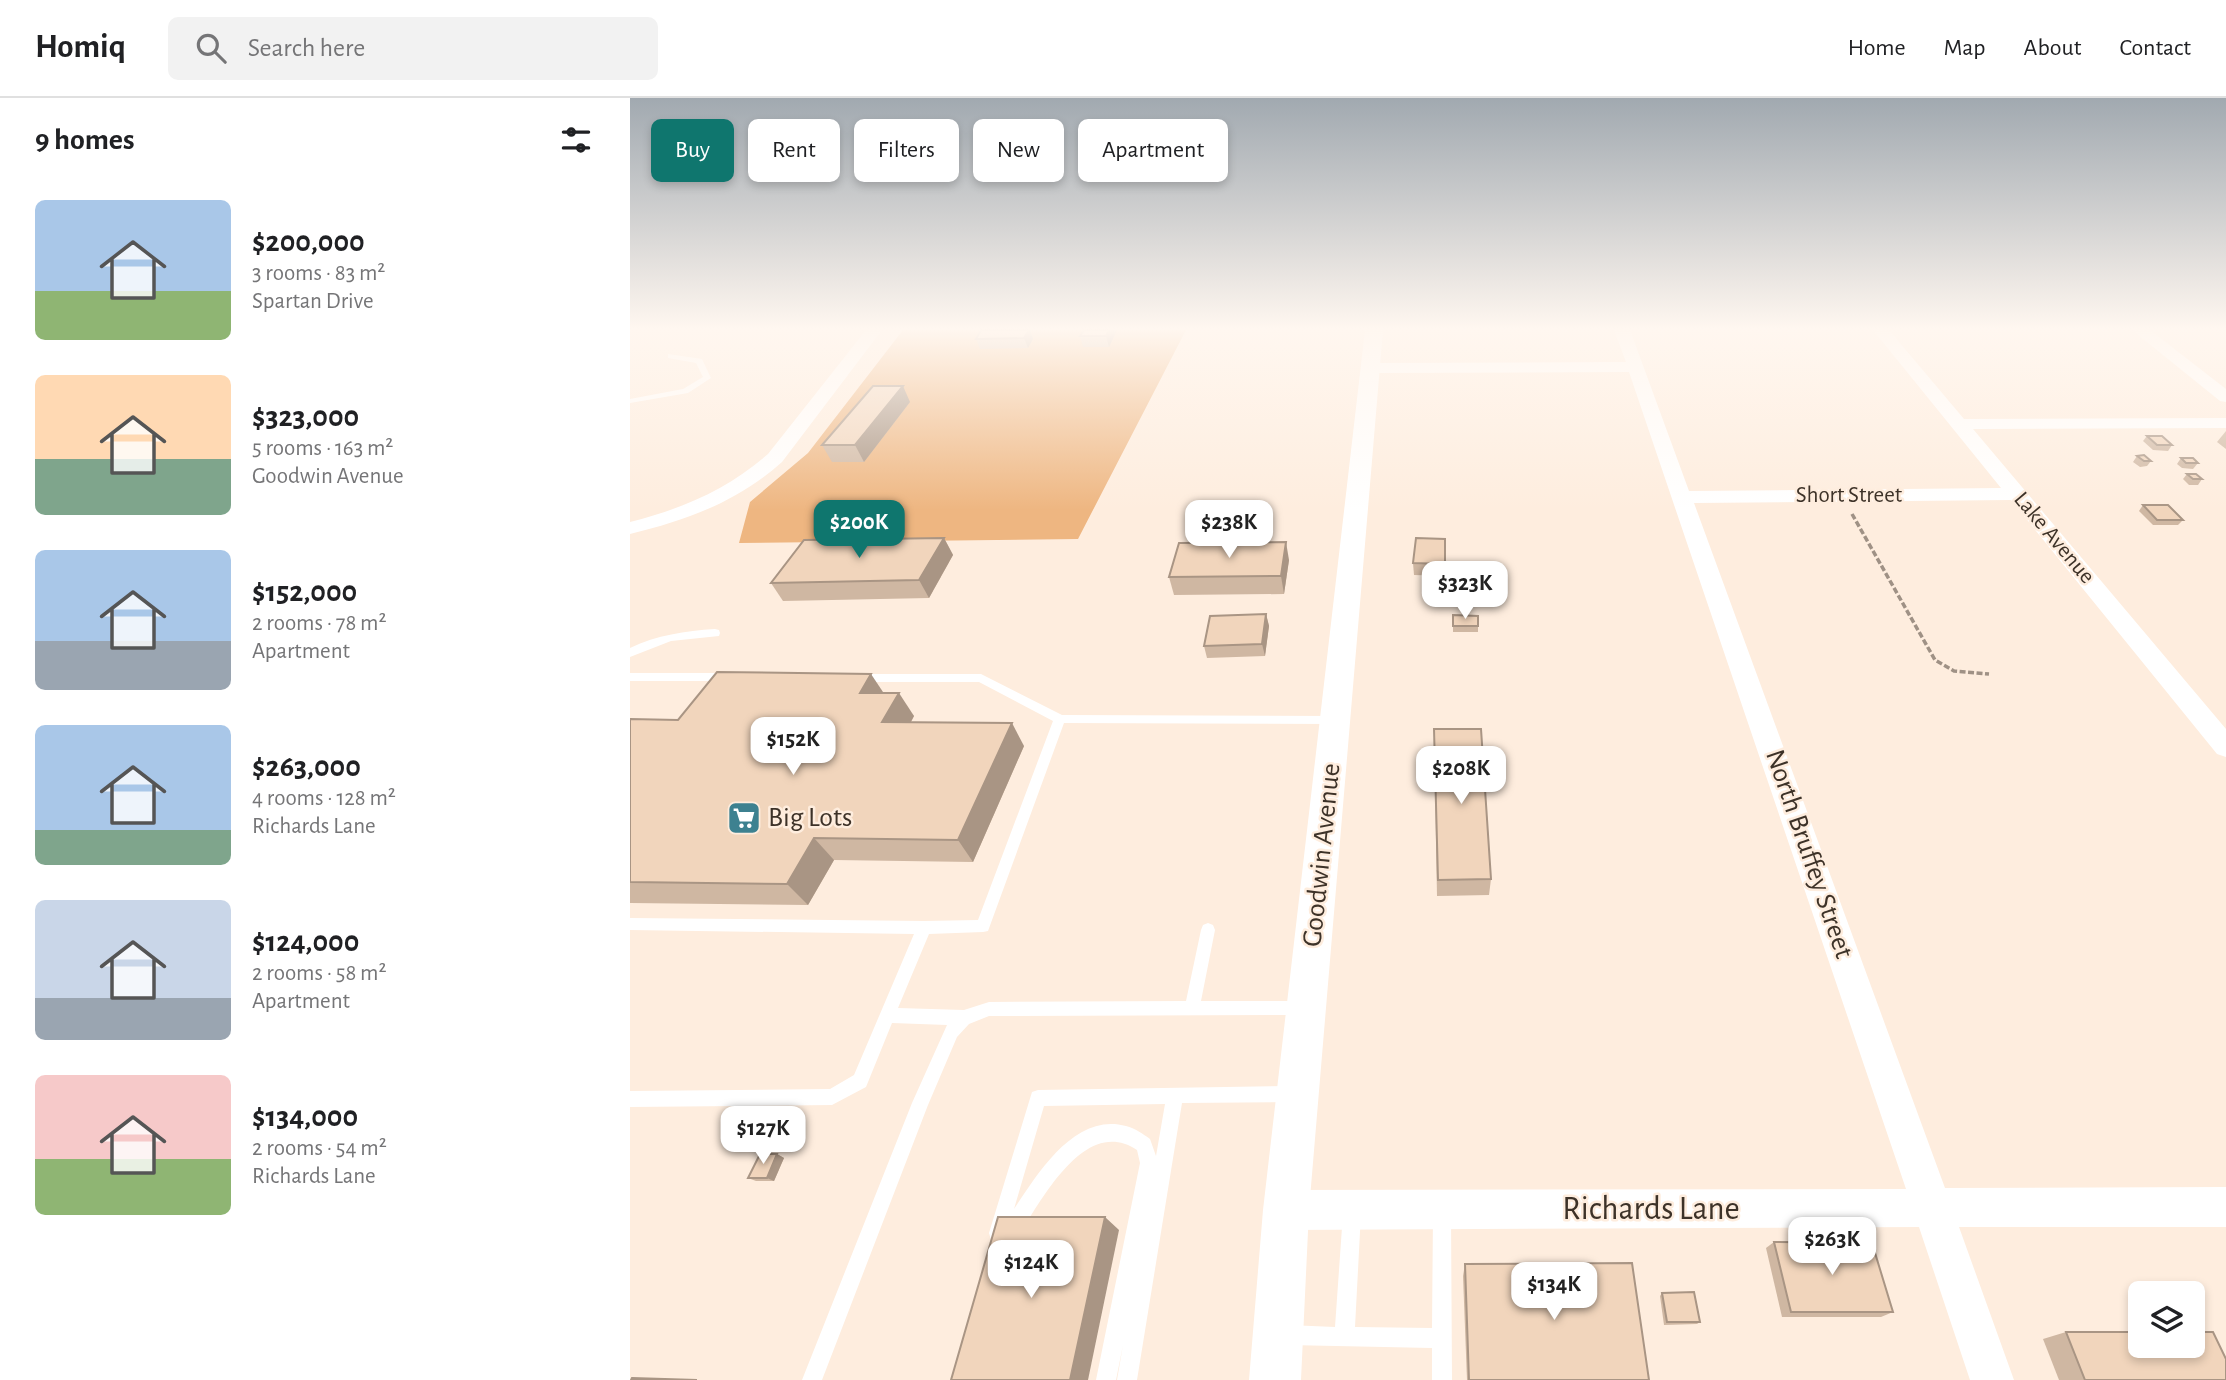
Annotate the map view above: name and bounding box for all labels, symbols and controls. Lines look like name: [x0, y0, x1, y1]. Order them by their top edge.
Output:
search box: [168, 17, 658, 80]
icon: search: [192, 29, 230, 67]
text: Homiq: [35, 31, 126, 64]
text: Search here: [248, 35, 365, 61]
text: Home: [1848, 36, 1906, 60]
text: Map: [1944, 36, 1986, 60]
text: About: [2024, 36, 2081, 60]
text: Contact: [2119, 36, 2191, 60]
chip: Buy: [651, 119, 734, 182]
chip: Rent: [748, 119, 840, 182]
chip: Filters: [854, 119, 959, 182]
chip: New: [973, 119, 1064, 182]
chip: Apartment: [1078, 119, 1228, 182]
icon: filters: [557, 121, 595, 159]
text: 9 homes: [35, 125, 135, 155]
text: $200,000: [252, 227, 365, 257]
icon: home: [91, 228, 175, 312]
text: 3 rooms · 83 m²: [252, 262, 385, 285]
text: Spartan Drive: [252, 290, 374, 313]
text: $323,000: [252, 402, 359, 432]
icon: home: [91, 403, 175, 487]
text: 5 rooms · 163 m²: [252, 437, 393, 460]
text: Goodwin Avenue: [252, 465, 404, 488]
street label: Short Street: [1796, 484, 1903, 507]
street label: Lake Avenue: [2009, 488, 2099, 588]
pin: $200K: [810, 500, 908, 560]
pin: $238K: [1180, 500, 1278, 560]
text: $200K: [830, 511, 888, 534]
text: $238K: [1201, 511, 1257, 534]
pin: $323K: [1416, 561, 1514, 621]
text: $323K: [1438, 572, 1492, 595]
text: $152,000: [252, 577, 357, 607]
icon: home: [91, 578, 175, 662]
text: 2 rooms · 78 m²: [252, 612, 387, 635]
text: Apartment: [252, 640, 350, 663]
pin: $152K: [744, 718, 842, 777]
text: $152K: [767, 728, 819, 751]
pin: $208K: [1412, 746, 1510, 806]
street label: North Bruffey Street: [1760, 746, 1858, 962]
text: $263,000: [252, 752, 361, 782]
icon: home: [91, 753, 175, 837]
text: $208K: [1432, 757, 1490, 780]
street label: Goodwin Avenue: [1298, 762, 1346, 948]
text: 4 rooms · 128 m²: [252, 787, 396, 810]
supermarket icon: Big Lots: [725, 799, 763, 837]
place label: Big Lots: [768, 804, 852, 832]
text: Richards Lane: [252, 815, 376, 838]
text: $124,000: [252, 927, 359, 957]
icon: home: [91, 928, 175, 1012]
text: 2 rooms · 58 m²: [252, 962, 387, 985]
text: Apartment: [252, 990, 350, 1013]
text: $134,000: [252, 1102, 358, 1132]
icon: home: [91, 1103, 175, 1187]
pin: $127K: [714, 1107, 812, 1166]
text: $127K: [737, 1117, 789, 1140]
text: 2 rooms · 54 m²: [252, 1137, 387, 1160]
text: Richards Lane: [252, 1165, 376, 1188]
street label: Richards Lane: [1562, 1193, 1740, 1226]
pin: $263K: [1783, 1218, 1881, 1277]
text: $263K: [1804, 1228, 1860, 1251]
pin: $124K: [982, 1240, 1080, 1300]
text: $124K: [1004, 1251, 1058, 1274]
pin: $134K: [1505, 1262, 1603, 1322]
text: $134K: [1527, 1273, 1581, 1296]
map controls: [2128, 1281, 2205, 1358]
button: layers: [2128, 1281, 2205, 1358]

